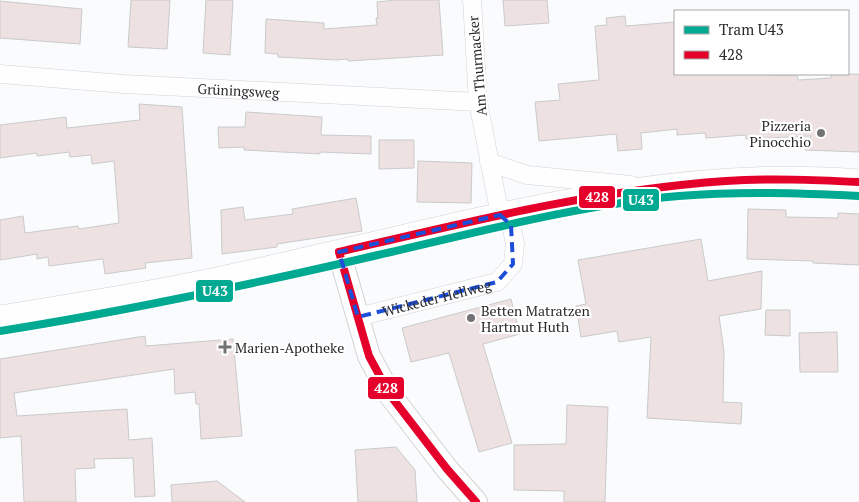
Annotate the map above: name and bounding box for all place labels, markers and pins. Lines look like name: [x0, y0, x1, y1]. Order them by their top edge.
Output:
place label: Pizzeria Pinocchio: [749, 116, 811, 151]
marker: Pizzeria Pinocchio: [815, 127, 827, 139]
place label: Betten Matratzen Hartmut Huth: [481, 301, 591, 336]
marker: Betten Matratzen Hartmut Huth: [465, 312, 477, 324]
place label: Marien-Apotheke: [235, 338, 344, 357]
marker: Marien-Apotheke: [219, 341, 231, 353]

